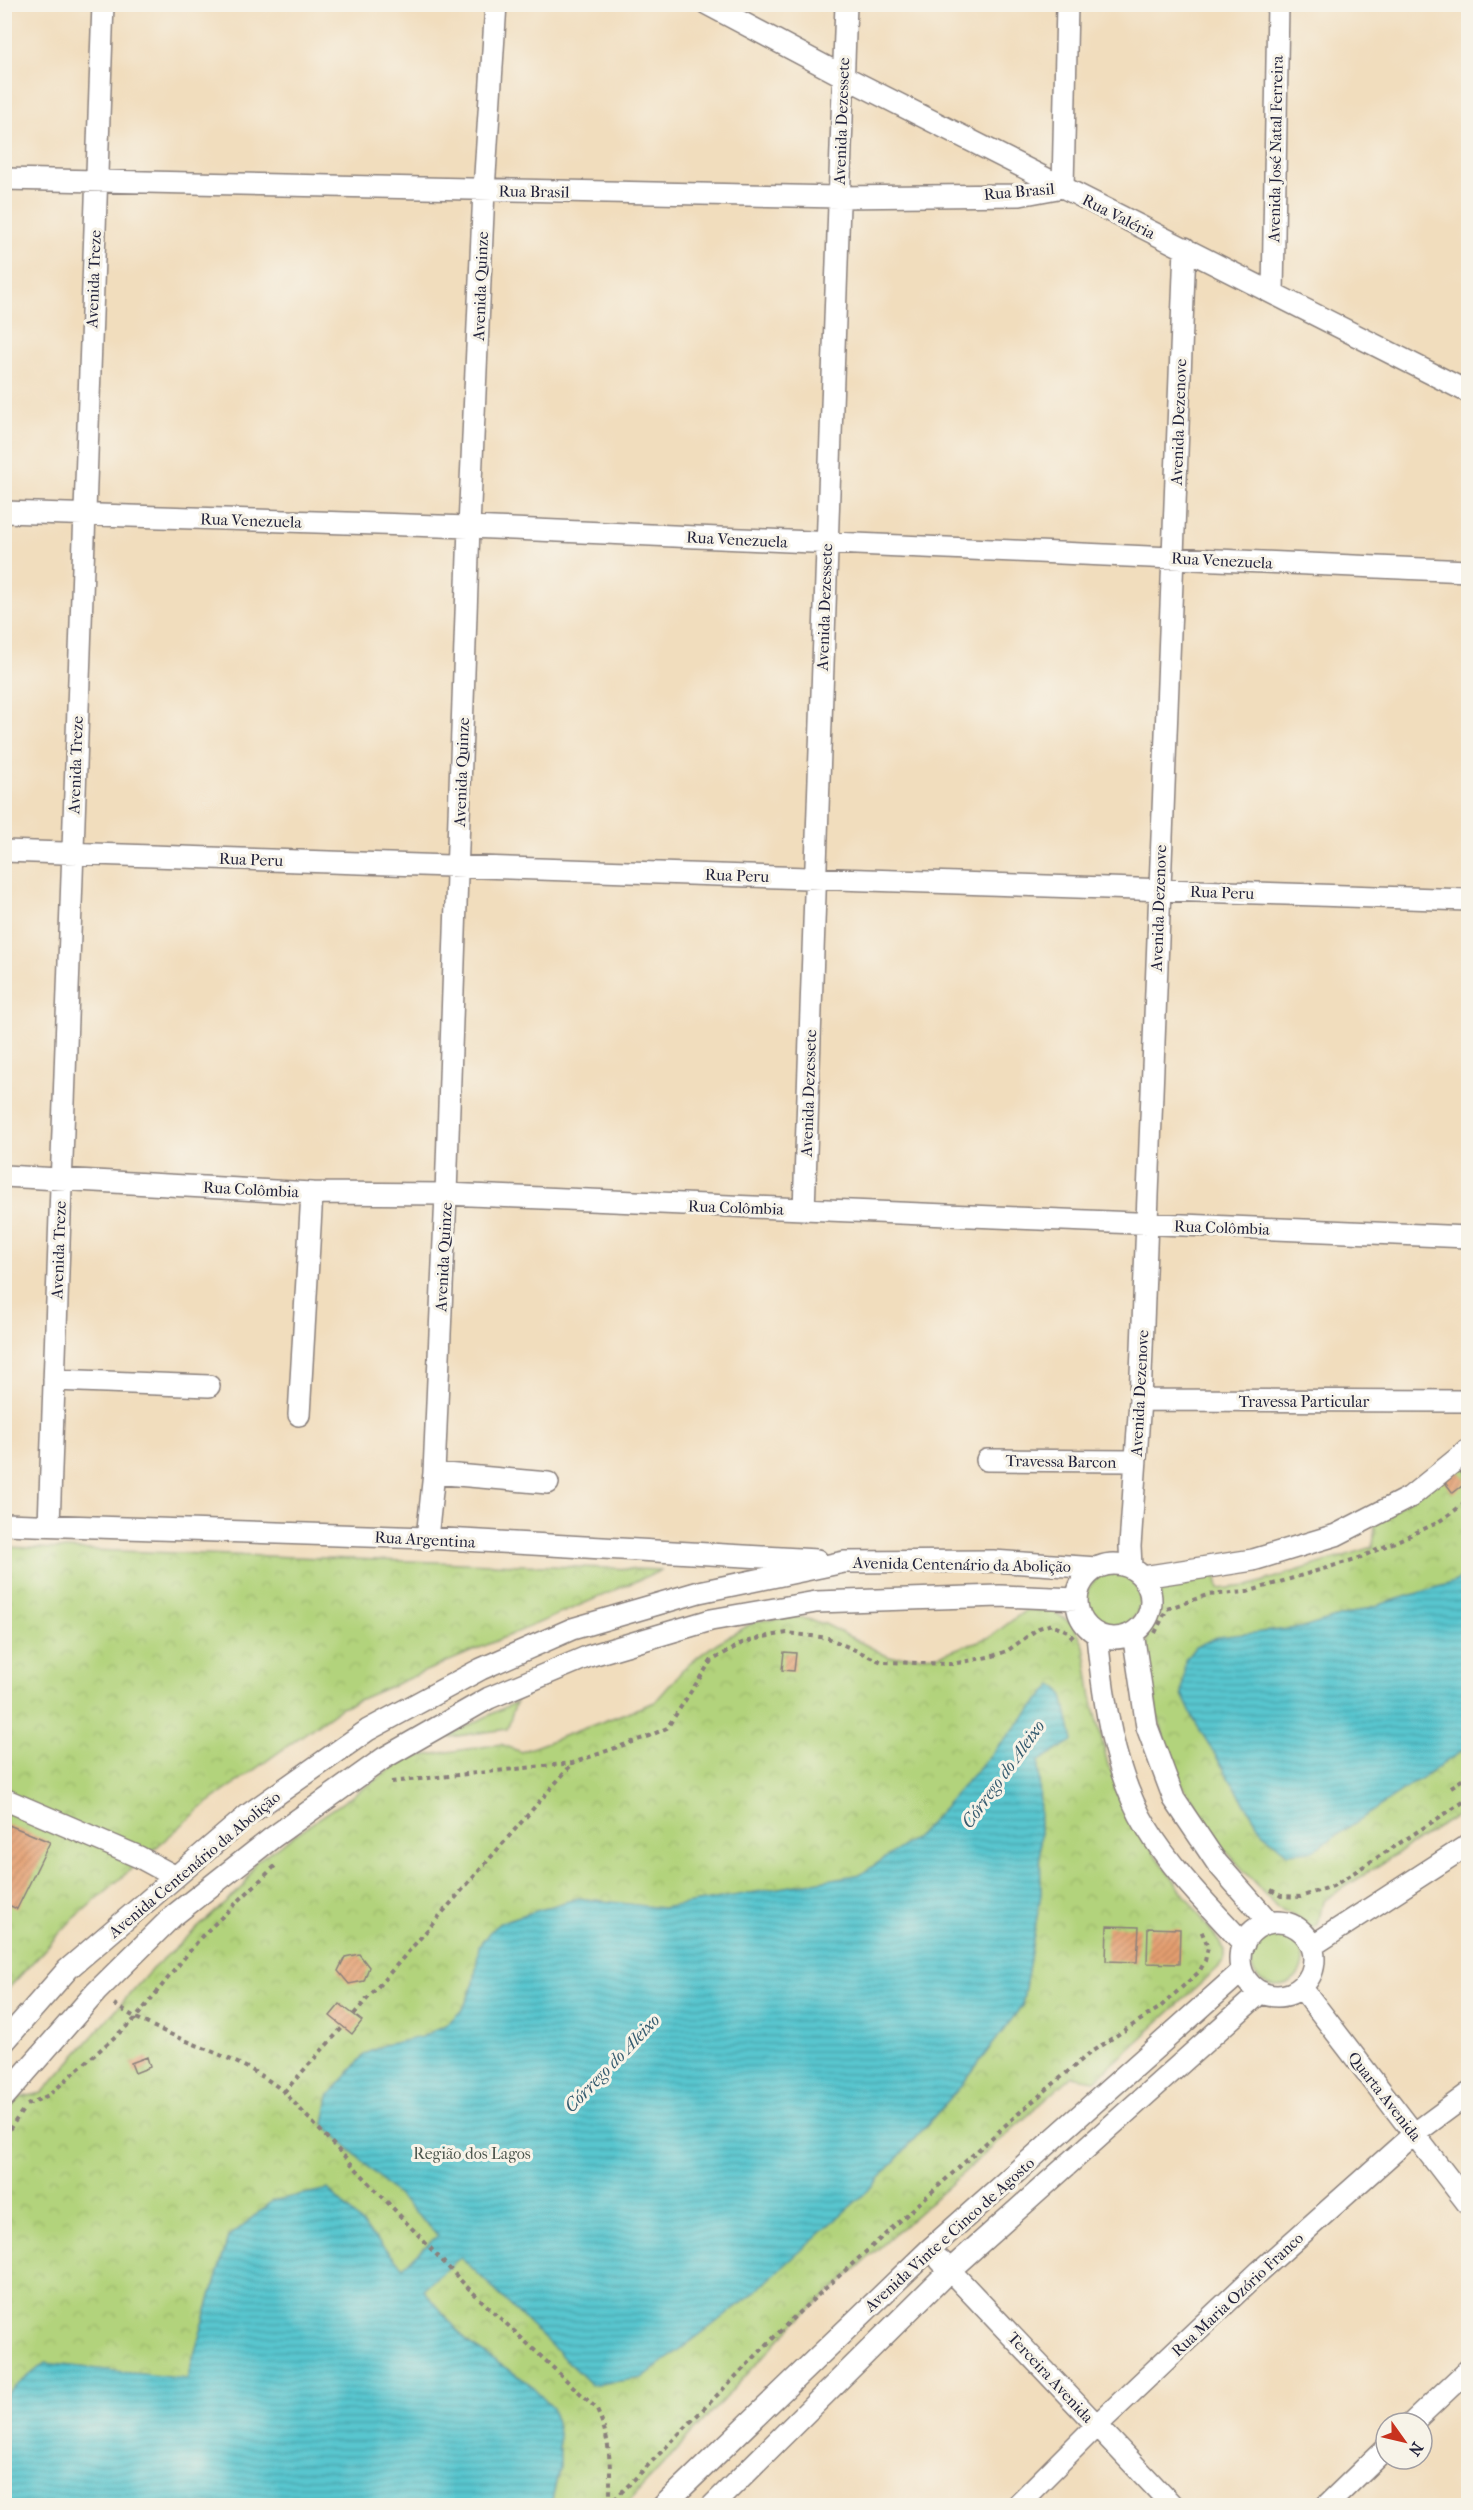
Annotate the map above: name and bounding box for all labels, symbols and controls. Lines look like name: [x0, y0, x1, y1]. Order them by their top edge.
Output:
street label: Avenida José Natal Ferreira: [1264, 55, 1287, 244]
street label: Avenida Dezessete: [830, 57, 853, 186]
street label: Rua Brasil: [983, 179, 1056, 204]
street label: Rua Brasil: [498, 181, 570, 202]
street label: Rua Valéria: [1079, 190, 1159, 243]
street label: Avenida Treze: [82, 229, 105, 330]
street label: Avenida Quinze: [469, 231, 492, 342]
street label: Avenida Dezenove: [1167, 358, 1190, 487]
street label: Rua Venezuela: [200, 509, 303, 532]
street label: Rua Venezuela: [686, 527, 789, 552]
street label: Avenida Dezessete: [813, 543, 836, 672]
street label: Rua Venezuela: [1171, 548, 1274, 573]
street label: Avenida Treze: [64, 715, 87, 816]
street label: Avenida Quinze: [450, 717, 473, 828]
street label: Avenida Dezenove: [1147, 844, 1170, 973]
street label: Rua Peru: [218, 849, 283, 870]
street label: Rua Peru: [704, 865, 769, 886]
street label: Rua Peru: [1189, 882, 1254, 903]
street label: Avenida Dezessete: [797, 1029, 820, 1158]
street label: Rua Colômbia: [203, 1178, 300, 1202]
street label: Rua Colômbia: [688, 1196, 785, 1219]
street label: Avenida Treze: [47, 1200, 70, 1301]
street label: Avenida Quinze: [431, 1202, 456, 1313]
street label: Rua Colômbia: [1174, 1216, 1271, 1239]
street label: Avenida Dezenove: [1127, 1329, 1152, 1458]
street label: Travessa Particular: [1239, 1392, 1370, 1411]
street label: Travessa Barcon: [1005, 1451, 1117, 1472]
street label: Rua Argentina: [374, 1527, 477, 1552]
street label: Avenida Centenário da Abolição: [852, 1553, 1071, 1576]
water label: Córrego do Aleixo: [957, 1716, 1050, 1832]
street label: Avenida Centenário da Abolição: [104, 1787, 284, 1942]
water label: Córrego do Aleixo: [560, 2010, 664, 2117]
street label: Quarta Avenida: [1344, 2048, 1426, 2145]
park label: Região dos Lagos: [413, 2144, 531, 2163]
street label: Avenida Vinte e Cinco de Agosto: [860, 2153, 1038, 2316]
street label: Rua Maria Ozório Franco: [1167, 2228, 1307, 2360]
street label: Terceira Avenida: [1004, 2328, 1098, 2427]
north arrow: [1374, 2411, 1434, 2471]
text: N: [1404, 2439, 1427, 2460]

